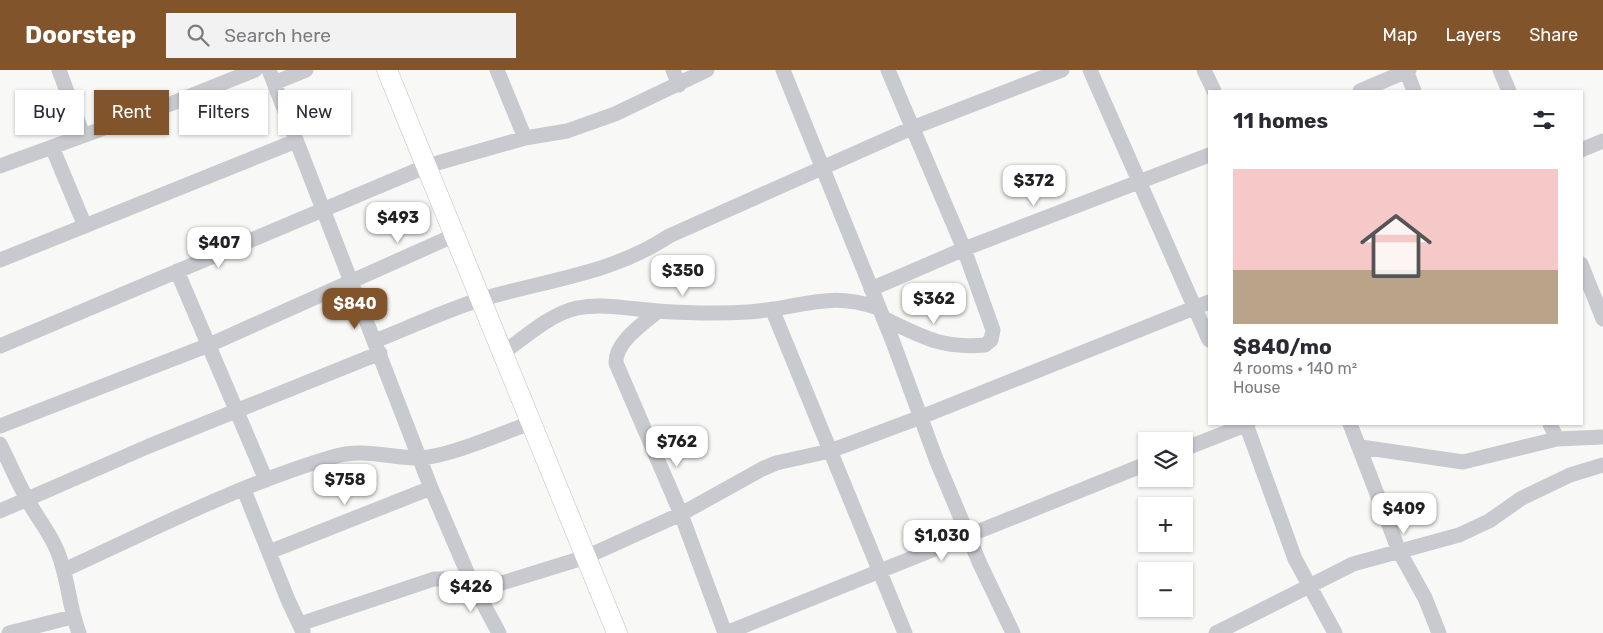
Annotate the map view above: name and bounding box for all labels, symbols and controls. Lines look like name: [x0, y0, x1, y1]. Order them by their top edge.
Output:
search box: [166, 13, 516, 58]
text: Doorstep: [25, 21, 136, 49]
icon: search: [184, 21, 212, 49]
text: Search here: [224, 24, 331, 47]
text: Map: [1383, 24, 1418, 46]
text: Layers: [1446, 24, 1501, 46]
text: Share: [1529, 24, 1578, 46]
chip: Buy: [15, 90, 84, 135]
chip: Rent: [94, 90, 169, 135]
chip: Filters: [179, 90, 268, 135]
chip: New: [278, 90, 351, 135]
icon: filters: [1530, 106, 1558, 134]
text: 11 homes: [1233, 108, 1328, 133]
pin: $372: [1004, 164, 1064, 207]
text: $372: [1014, 171, 1054, 190]
icon: home: [1351, 201, 1441, 291]
pin: $493: [368, 202, 428, 244]
text: $493: [377, 208, 419, 227]
pin: $407: [189, 226, 249, 269]
text: $407: [198, 233, 240, 252]
pin: $350: [653, 254, 713, 297]
text: $350: [662, 261, 704, 280]
pin: $362: [904, 282, 964, 325]
pin: $840: [325, 288, 385, 330]
text: $362: [913, 289, 955, 308]
text: $840: [333, 294, 377, 313]
text: $840/mo: [1233, 334, 1332, 359]
text: 4 rooms · 140 m²: [1233, 359, 1357, 378]
text: House: [1233, 378, 1280, 397]
pin: $762: [647, 426, 707, 468]
text: $762: [657, 432, 697, 451]
map controls: [1138, 432, 1193, 617]
button: layers: [1138, 432, 1193, 487]
pin: $758: [315, 464, 375, 506]
text: $758: [324, 470, 366, 489]
pin: $409: [1374, 492, 1434, 535]
button: +: [1138, 497, 1193, 552]
text: $409: [1383, 499, 1425, 518]
pin: $1,030: [901, 520, 983, 562]
text: $1,030: [914, 526, 970, 545]
button: −: [1138, 562, 1193, 617]
pin: $426: [441, 570, 501, 613]
text: $426: [450, 577, 492, 596]

